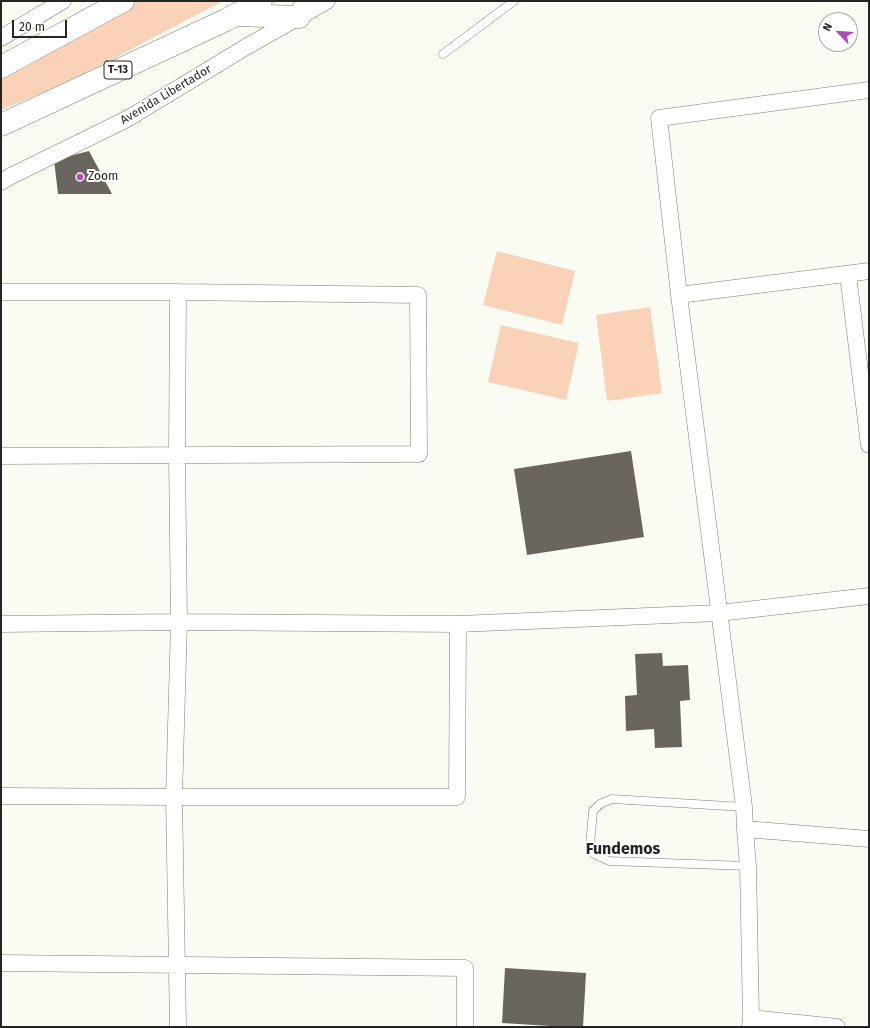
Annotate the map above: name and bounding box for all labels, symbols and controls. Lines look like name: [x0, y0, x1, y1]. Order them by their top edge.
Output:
scale bar: [14, 12, 69, 38]
north arrow: [818, 12, 858, 52]
text: 20 m: [19, 20, 45, 34]
text: N: [820, 21, 835, 33]
road number: T-13: [104, 61, 132, 79]
street label: Avenida Libertador: [118, 62, 214, 128]
place label: Zoom: [88, 170, 118, 184]
marker: Zoom: [75, 172, 85, 182]
district label: Fundemos: [586, 840, 660, 860]

